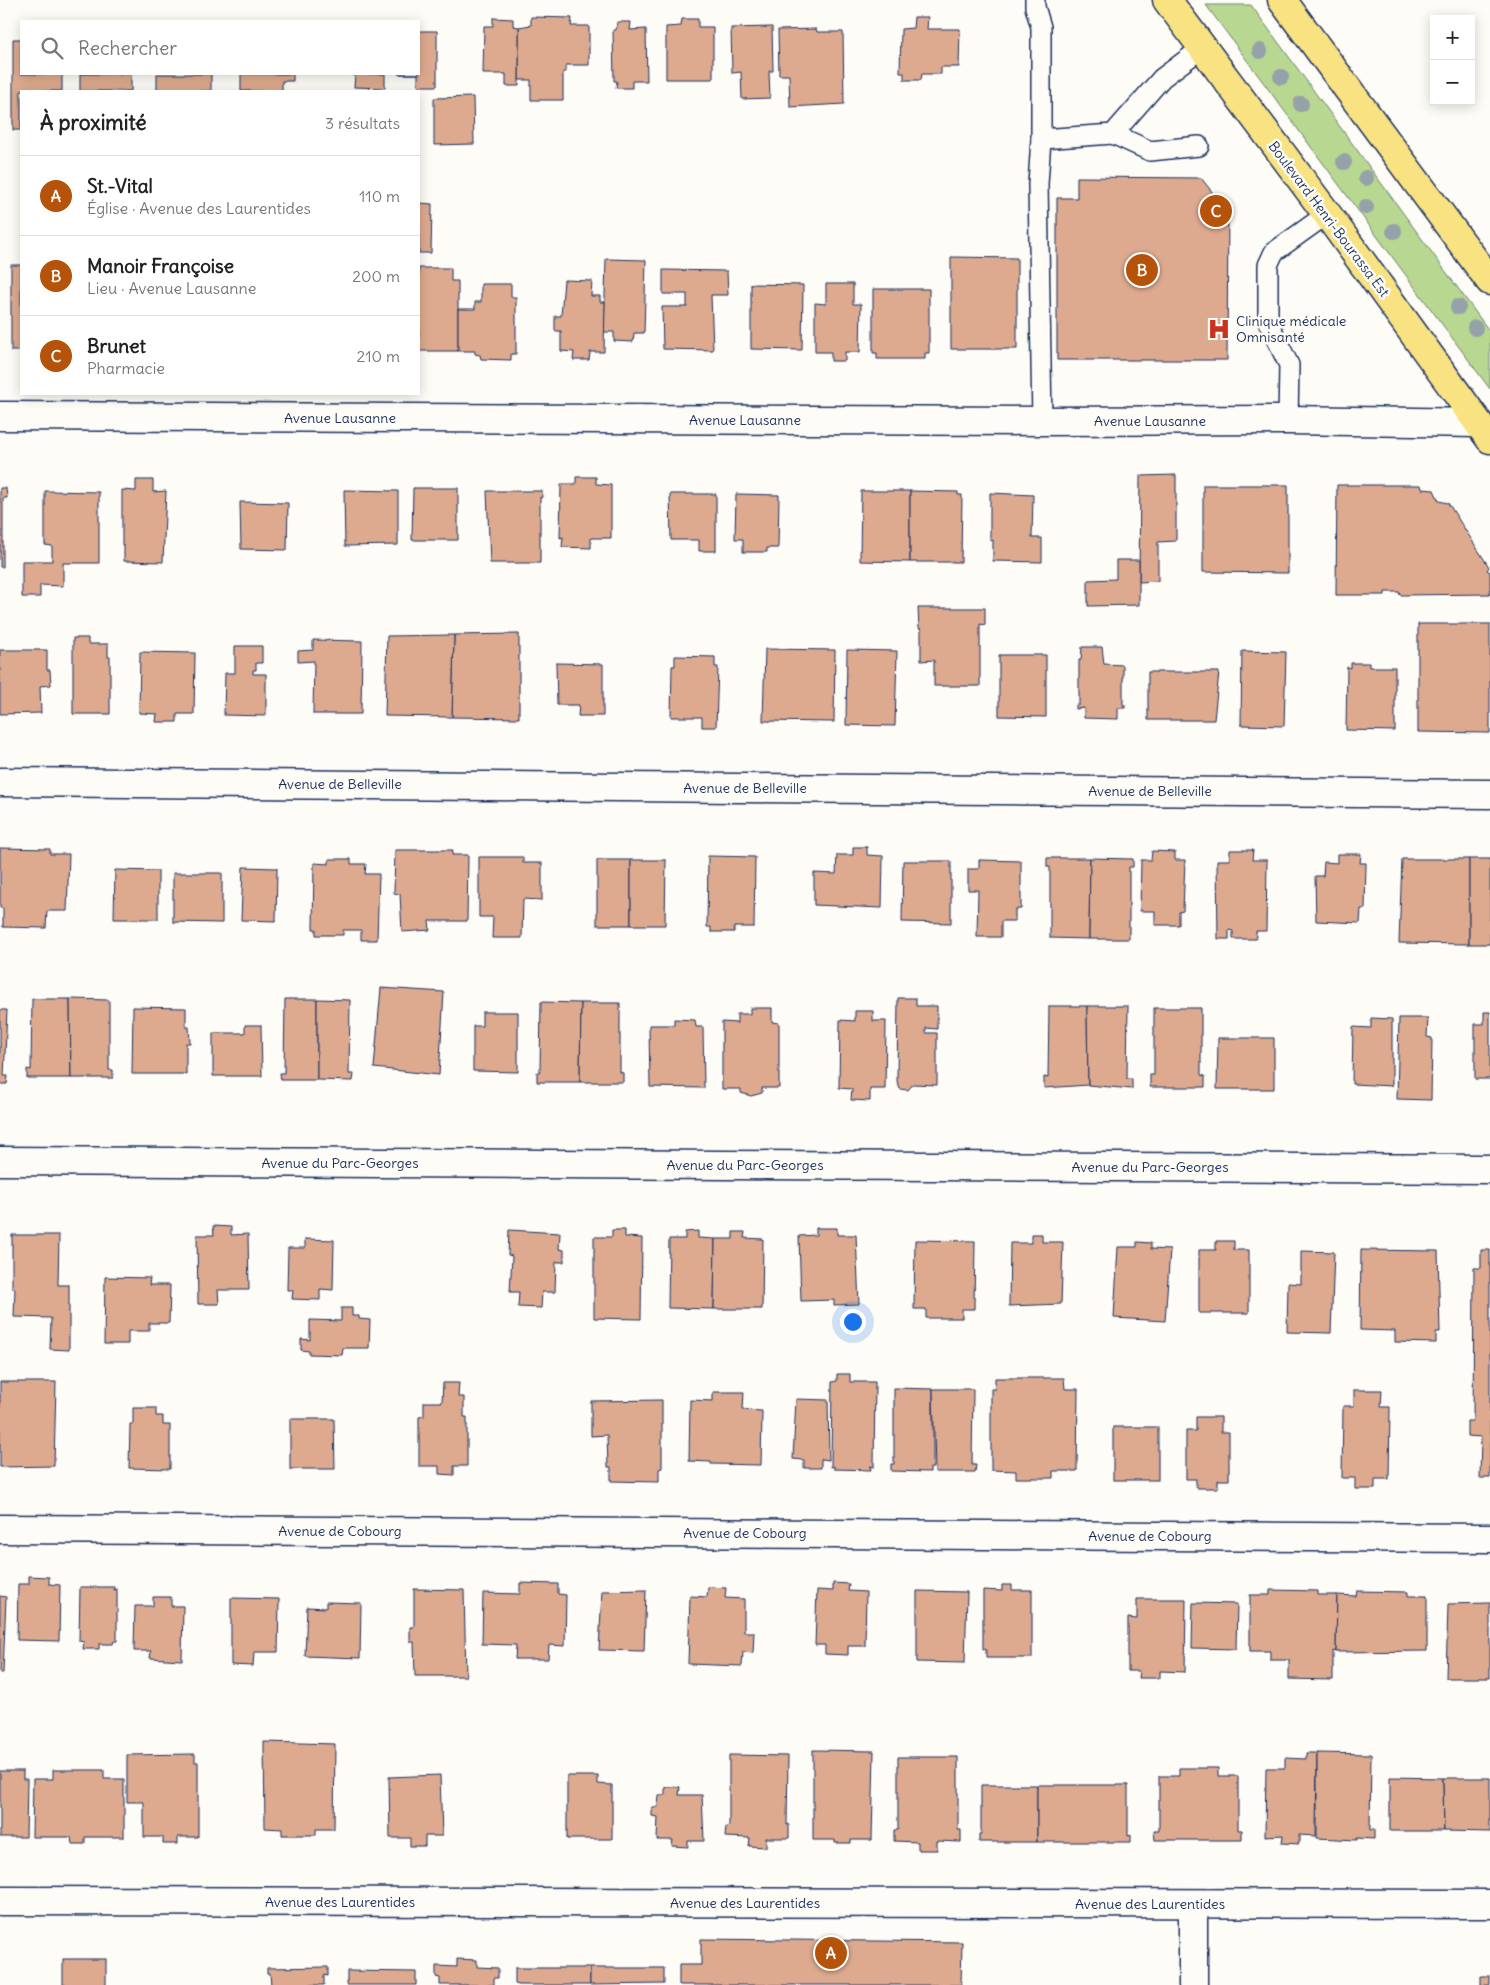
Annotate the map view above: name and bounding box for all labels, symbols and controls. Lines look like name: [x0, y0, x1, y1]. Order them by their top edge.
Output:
map controls: [1430, 15, 1475, 105]
button: +: [1430, 15, 1475, 60]
search box: [20, 20, 420, 75]
icon: search: [38, 34, 66, 62]
text: Rechercher: [78, 36, 177, 60]
button: −: [1430, 60, 1475, 105]
text: À proximité: [40, 109, 147, 136]
text: 3 résultats: [325, 113, 400, 133]
street label: Boulevard Henri-Bourassa Est: [1265, 138, 1394, 301]
text: St.-Vital: [87, 174, 153, 198]
text: A: [51, 186, 61, 206]
text: 110 m: [359, 186, 400, 206]
pin: C: [1200, 192, 1232, 230]
text: Église · Avenue des Laurentides: [87, 198, 311, 218]
pin: B: [1126, 251, 1158, 289]
text: Manoir Françoise: [87, 254, 234, 278]
text: B: [51, 266, 61, 286]
text: 200 m: [352, 266, 400, 286]
text: Lieu · Avenue Lausanne: [87, 278, 256, 298]
place label: Clinique médicale Omnisanté: [1236, 312, 1346, 346]
hospital icon: Clinique médicale Omnisanté: [1206, 316, 1232, 342]
text: Brunet: [87, 334, 146, 358]
text: C: [51, 346, 61, 366]
text: 210 m: [357, 346, 400, 366]
text: Pharmacie: [87, 358, 165, 378]
street label: Avenue Lausanne: [284, 409, 396, 427]
street label: Avenue Lausanne: [689, 411, 801, 429]
street label: Avenue Lausanne: [1094, 412, 1206, 430]
street label: Avenue de Belleville: [278, 775, 402, 793]
street label: Avenue de Belleville: [683, 779, 807, 797]
street label: Avenue de Belleville: [1088, 782, 1212, 800]
street label: Avenue du Parc-Georges: [261, 1154, 419, 1172]
street label: Avenue du Parc-Georges: [666, 1156, 824, 1174]
street label: Avenue du Parc-Georges: [1071, 1158, 1229, 1176]
your location: [840, 1309, 866, 1335]
street label: Avenue de Cobourg: [278, 1522, 402, 1540]
street label: Avenue de Cobourg: [683, 1524, 807, 1542]
street label: Avenue de Cobourg: [1088, 1527, 1212, 1545]
street label: Avenue des Laurentides: [265, 1893, 415, 1911]
street label: Avenue des Laurentides: [670, 1894, 820, 1912]
street label: Avenue des Laurentides: [1075, 1895, 1225, 1913]
pin: A: [815, 1934, 847, 1972]

